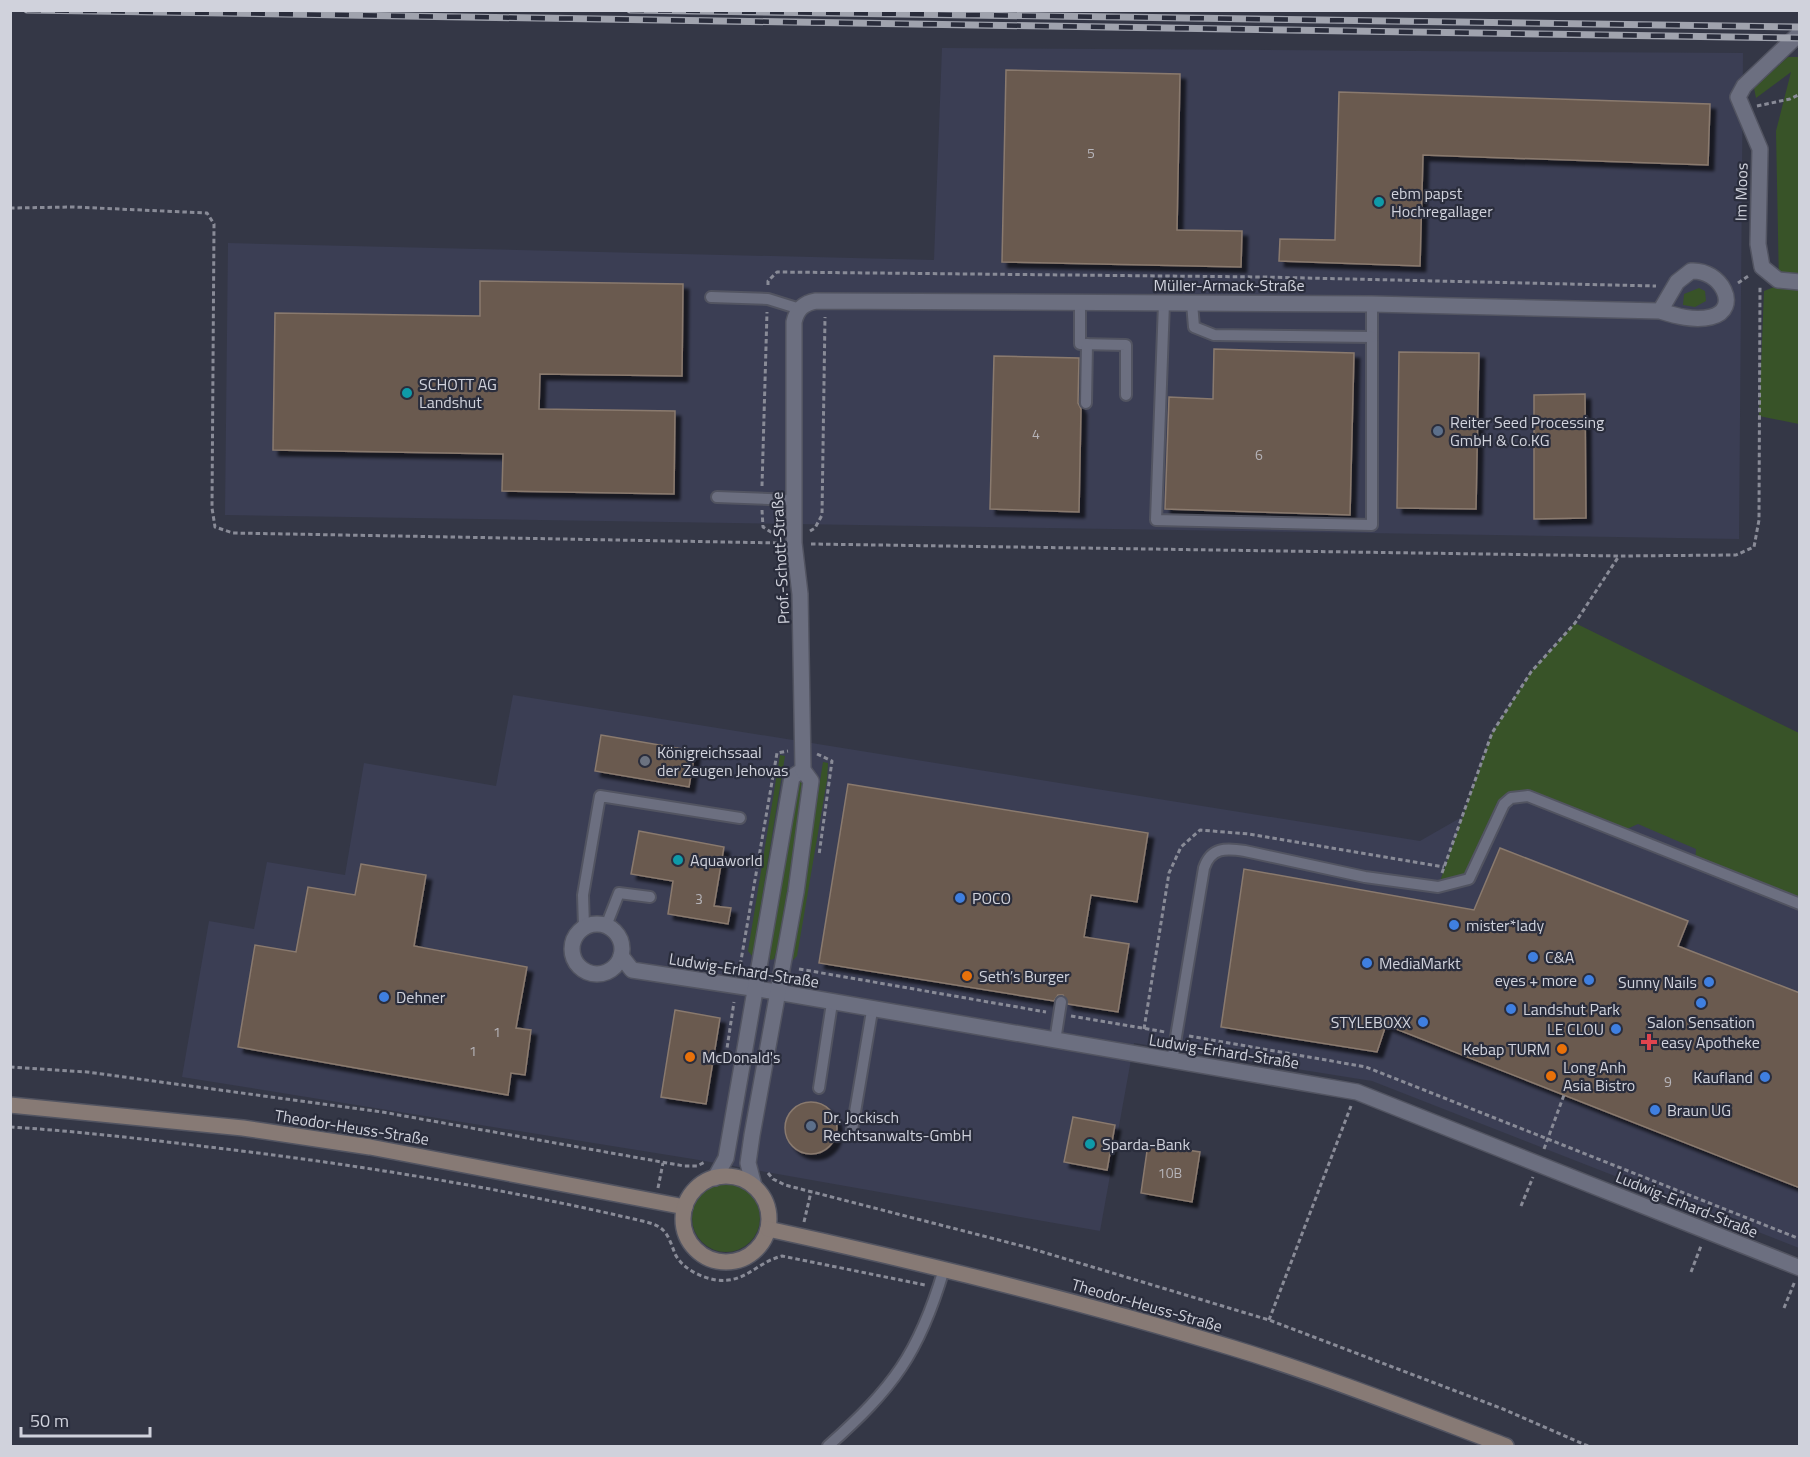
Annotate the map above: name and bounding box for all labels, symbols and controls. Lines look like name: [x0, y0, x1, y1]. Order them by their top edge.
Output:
house number: 5: [1087, 142, 1095, 163]
street label: Im Moos: [1728, 163, 1754, 221]
place label: ebm papst Hochregallager: [1391, 181, 1493, 223]
marker: ebm papst Hochregallager: [1372, 195, 1386, 209]
street label: Müller-Armack-Straße: [1153, 273, 1305, 297]
place label: SCHOTT AG Landshut: [419, 372, 497, 414]
marker: SCHOTT AG Landshut: [400, 386, 414, 400]
place label: Reiter Seed Processing GmbH & Co.KG: [1450, 410, 1604, 452]
house number: 4: [1032, 423, 1040, 444]
marker: Reiter Seed Processing GmbH & Co.KG: [1431, 424, 1445, 438]
house number: 6: [1255, 444, 1263, 465]
street label: Prof.-Schott-Straße: [765, 491, 795, 625]
place label: Königreichssaal der Zeugen Jehovas: [657, 740, 789, 782]
marker: Königreichssaal der Zeugen Jehovas: [638, 754, 652, 768]
place label: Aquaworld: [690, 848, 763, 872]
marker: Aquaworld: [671, 853, 685, 867]
place label: POCO: [972, 886, 1011, 910]
house number: 3: [695, 888, 703, 909]
marker: POCO: [953, 891, 967, 905]
place label: mister*lady: [1466, 913, 1544, 937]
marker: mister*lady: [1447, 918, 1461, 932]
place label: C&A: [1545, 945, 1575, 969]
street label: Ludwig-Erhard-Straße: [667, 946, 821, 994]
marker: C&A: [1526, 950, 1540, 964]
place label: MediaMarkt: [1379, 951, 1461, 975]
marker: MediaMarkt: [1360, 956, 1374, 970]
place label: Seth’s Burger: [979, 964, 1070, 988]
place label: eyes + more: [1495, 968, 1577, 992]
marker: Seth’s Burger: [960, 969, 974, 983]
place label: Sunny Nails: [1618, 970, 1697, 994]
marker: eyes + more: [1582, 973, 1596, 987]
marker: Sunny Nails: [1702, 975, 1716, 989]
place label: Dehner: [396, 985, 446, 1009]
marker: Dehner: [377, 990, 391, 1004]
marker: Salon Sensation: [1694, 996, 1708, 1010]
place label: Landshut Park: [1523, 997, 1620, 1021]
marker: Landshut Park: [1504, 1002, 1518, 1016]
place label: STYLEBOXX: [1331, 1010, 1411, 1034]
place label: Salon Sensation: [1647, 1010, 1755, 1034]
marker: STYLEBOXX: [1416, 1015, 1430, 1029]
place label: LE CLOU: [1547, 1017, 1604, 1041]
house number: 1: [493, 1021, 501, 1042]
marker: LE CLOU: [1609, 1022, 1623, 1036]
street label: Ludwig-Erhard-Straße: [1147, 1027, 1301, 1075]
place label: easy Apotheke: [1661, 1030, 1760, 1054]
marker: easy Apotheke: [1642, 1035, 1656, 1049]
place label: Kebap TURM: [1463, 1037, 1550, 1061]
house number: 1: [469, 1040, 477, 1061]
marker: Kebap TURM: [1555, 1042, 1569, 1056]
place label: McDonald's: [702, 1045, 781, 1069]
marker: McDonald's: [683, 1050, 697, 1064]
place label: Long Anh Asia Bistro: [1563, 1055, 1635, 1097]
place label: Kaufland: [1693, 1065, 1753, 1089]
marker: Long Anh Asia Bistro: [1544, 1069, 1558, 1083]
marker: Kaufland: [1758, 1070, 1772, 1084]
house number: 9: [1664, 1071, 1672, 1092]
place label: Braun UG: [1667, 1098, 1731, 1122]
street label: Theodor-Heuss-Straße: [273, 1103, 431, 1151]
marker: Braun UG: [1648, 1103, 1662, 1117]
place label: Dr. Jockisch Rechtsanwalts-GmbH: [823, 1105, 972, 1147]
marker: Dr. Jockisch Rechtsanwalts-GmbH: [804, 1119, 818, 1133]
place label: Sparda-Bank: [1102, 1132, 1190, 1156]
marker: Sparda-Bank: [1083, 1137, 1097, 1151]
house number: 10B: [1158, 1162, 1182, 1183]
street label: Ludwig-Erhard-Straße: [1612, 1164, 1762, 1244]
street label: Theodor-Heuss-Straße: [1069, 1272, 1225, 1338]
scale bar: [21, 1400, 150, 1438]
text: 50 m: [30, 1407, 69, 1434]

